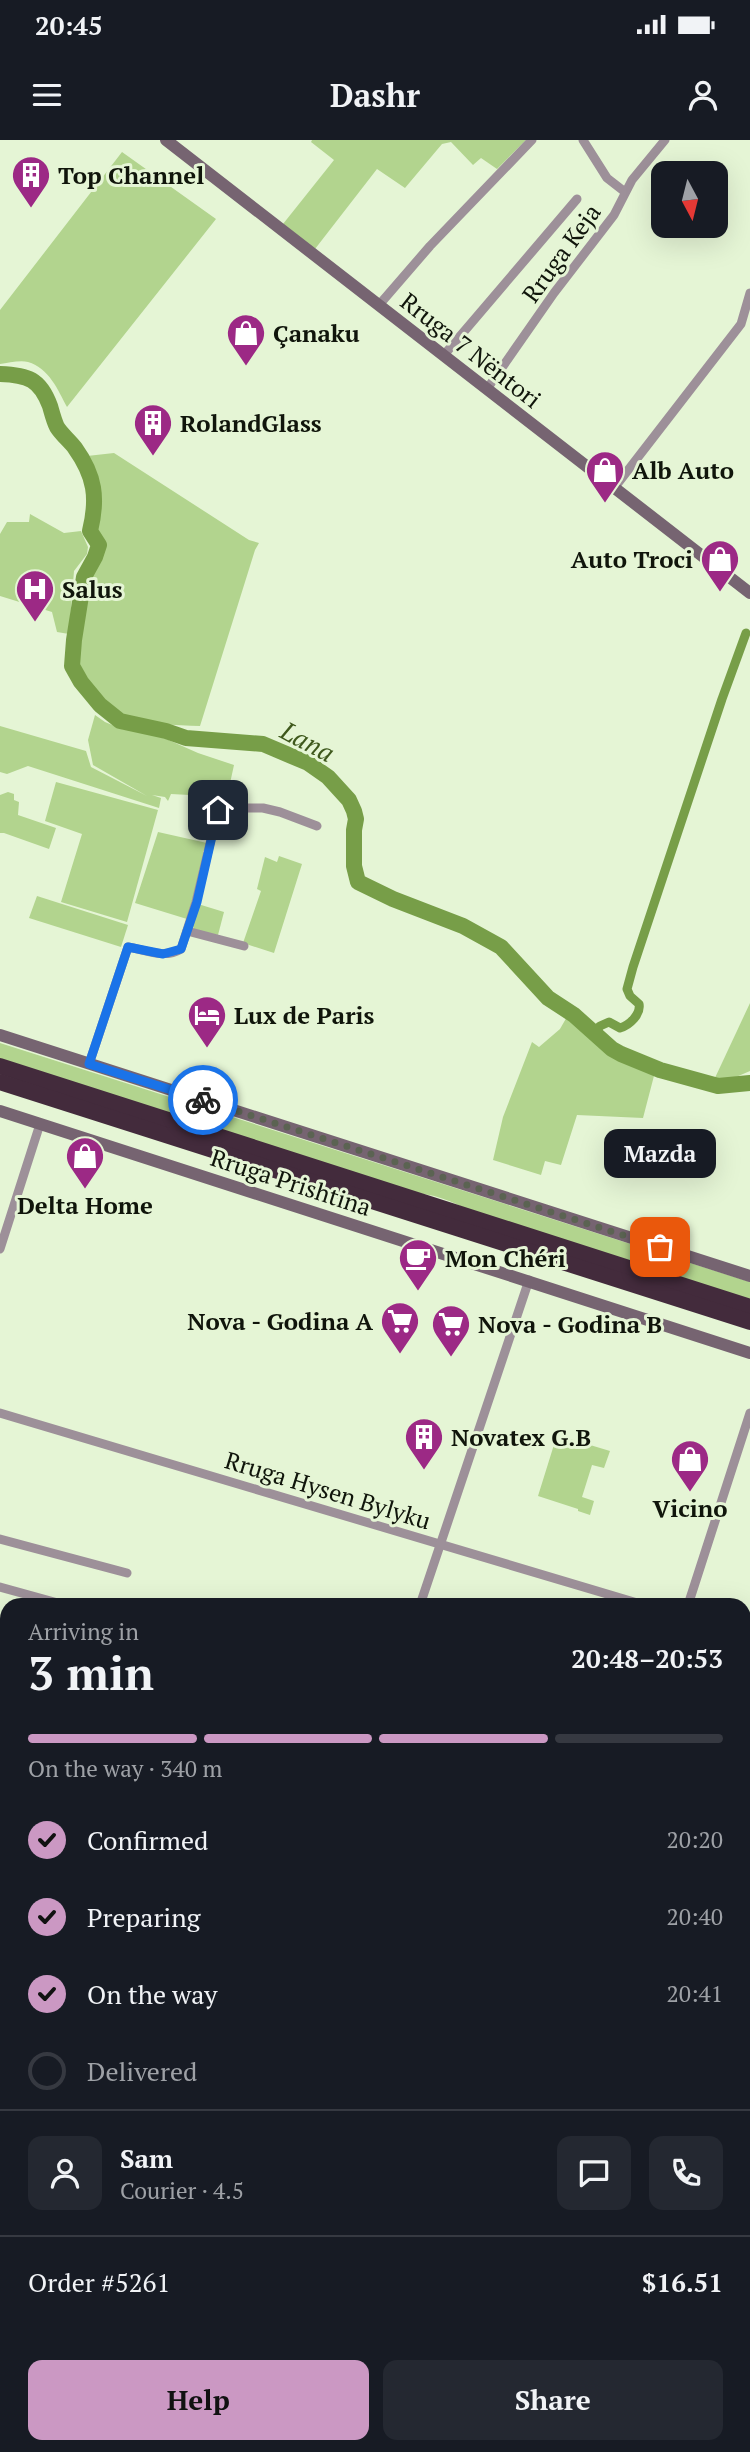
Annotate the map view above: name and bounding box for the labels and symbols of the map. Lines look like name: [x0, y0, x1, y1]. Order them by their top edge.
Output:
building icon: Top Channel: [10, 154, 52, 209]
place label: Top Channel: [58, 159, 204, 191]
north arrow: [651, 161, 728, 238]
street label: Rruga Keja: [514, 197, 608, 309]
street label: Rruga 7 Nëntori: [394, 285, 548, 415]
shop icon: Çanaku: [225, 312, 267, 367]
place label: Çanaku: [273, 317, 360, 349]
building icon: RolandGlass: [132, 402, 174, 457]
place label: RolandGlass: [180, 407, 322, 439]
shop icon: Alb Auto: [584, 449, 626, 504]
place label: Alb Auto: [632, 454, 734, 486]
shop icon: Auto Troci: [699, 538, 741, 593]
place label: Auto Troci: [571, 543, 693, 575]
hospital icon: Salus: [14, 568, 56, 623]
place label: Salus: [62, 573, 123, 605]
water label: Lana: [274, 712, 341, 769]
pin: [188, 780, 248, 840]
hotel icon: Lux de Paris: [186, 994, 228, 1049]
place label: Lux de Paris: [234, 999, 374, 1031]
courier: [168, 1065, 238, 1135]
callout: Mazda: [604, 1128, 716, 1177]
shop icon: Delta Home: [64, 1135, 106, 1190]
street label: Rruga Prishtina: [207, 1141, 375, 1223]
place label: Delta Home: [17, 1189, 153, 1221]
pin: [630, 1217, 690, 1277]
cafe icon: Mon Chéri: [397, 1237, 439, 1292]
place label: Mon Chéri: [445, 1242, 566, 1274]
supermarket icon: Nova - Godina A: [379, 1300, 421, 1355]
supermarket icon: Nova - Godina B: [430, 1303, 472, 1358]
place label: Nova - Godina A: [187, 1305, 373, 1337]
place label: Nova - Godina B: [478, 1308, 662, 1340]
building icon: Novatex G.B: [403, 1416, 445, 1471]
place label: Novatex G.B: [451, 1421, 591, 1453]
shop icon: Vicino: [669, 1438, 711, 1493]
street label: Rruga Hysen Bylyku: [221, 1444, 435, 1537]
place label: Vicino: [653, 1492, 727, 1524]

